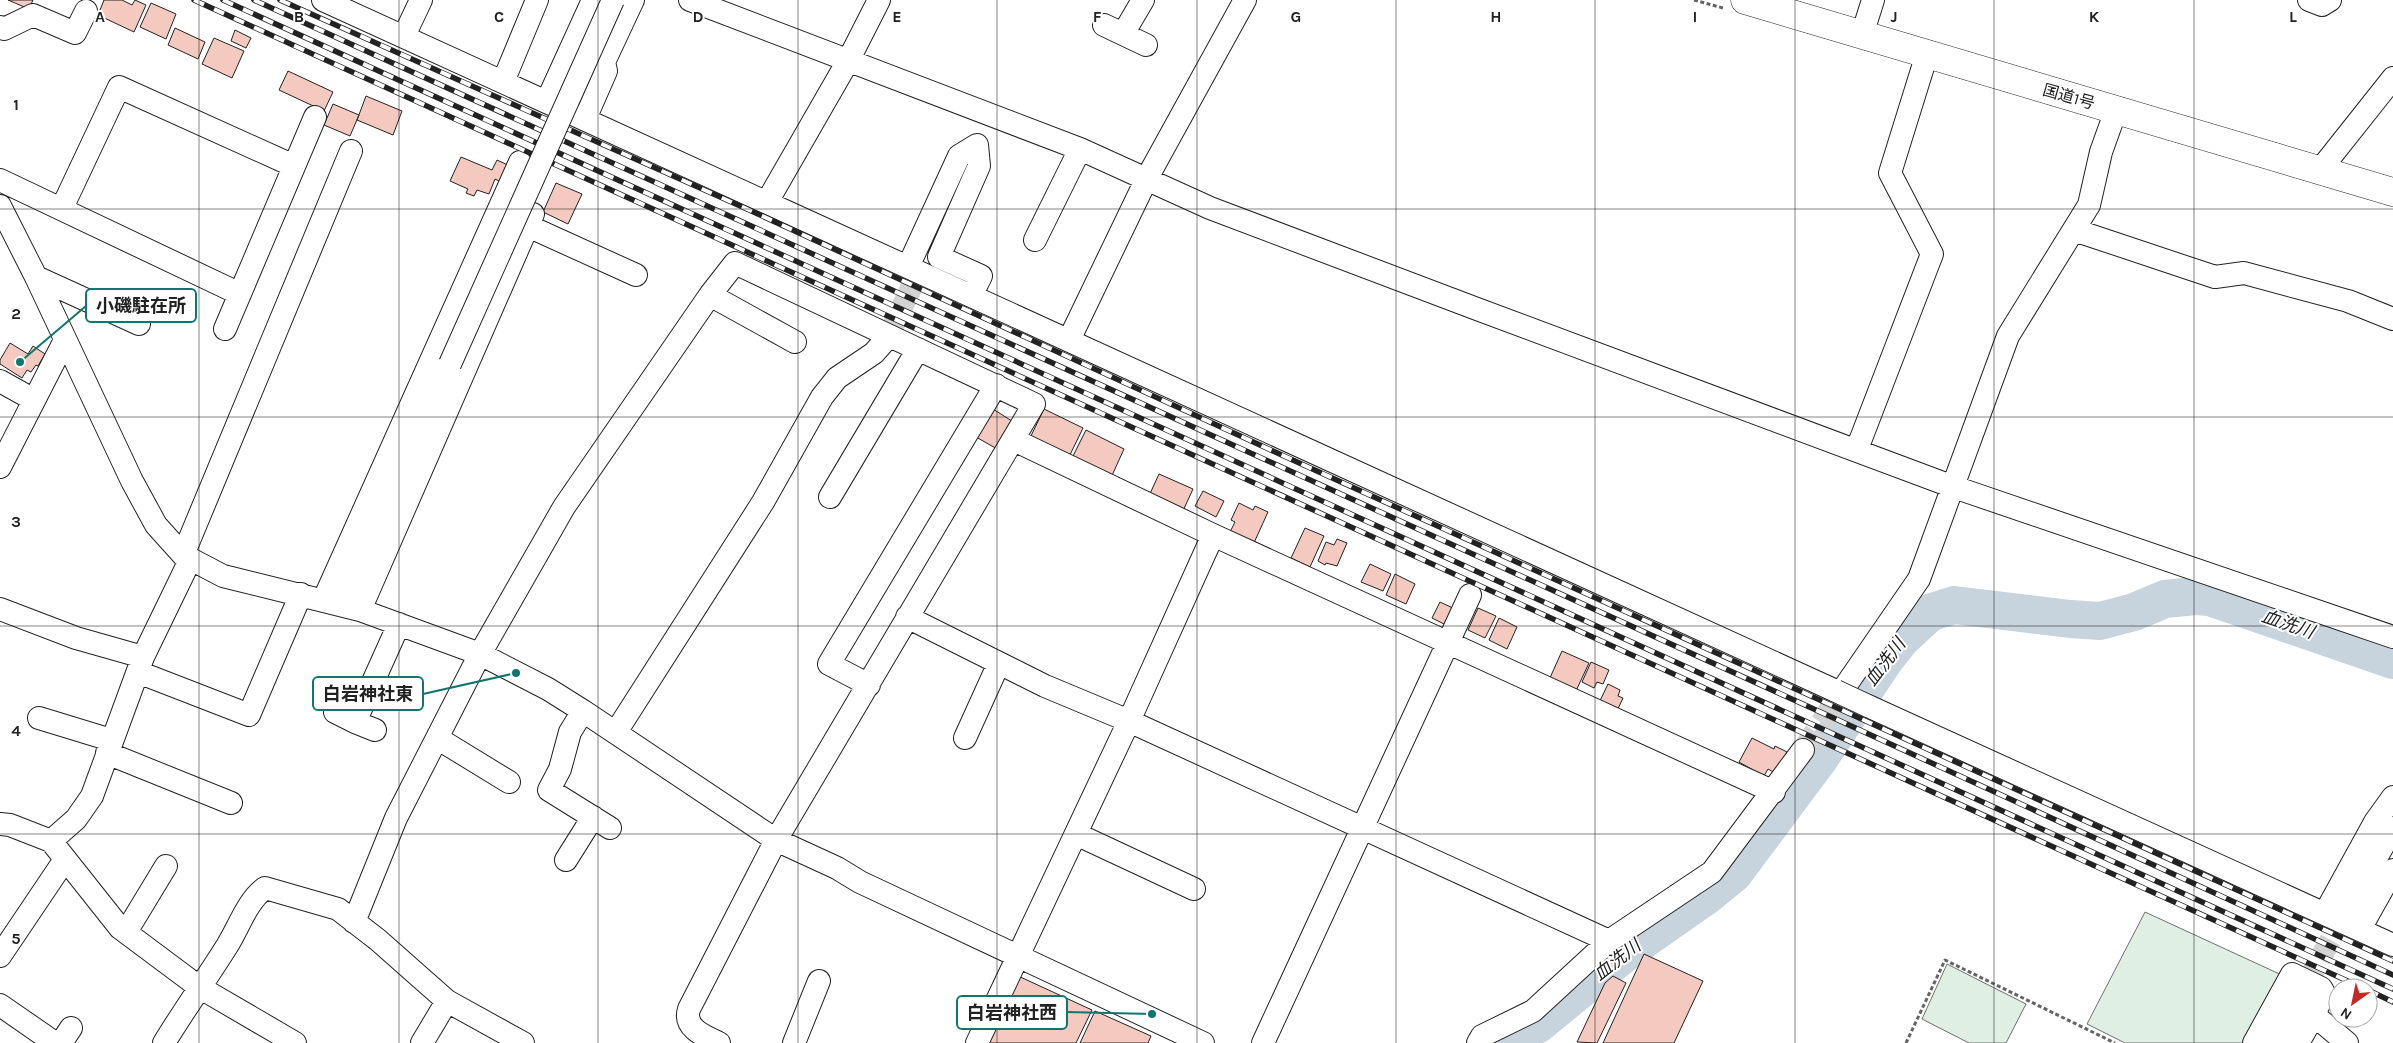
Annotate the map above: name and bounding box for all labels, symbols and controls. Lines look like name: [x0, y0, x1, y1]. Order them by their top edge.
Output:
text: A: [95, 7, 105, 26]
text: B: [294, 7, 304, 26]
text: C: [494, 7, 504, 26]
text: D: [693, 7, 704, 26]
text: E: [892, 7, 902, 26]
text: F: [1093, 7, 1102, 26]
text: G: [1291, 7, 1301, 26]
text: H: [1490, 7, 1502, 26]
text: I: [1693, 7, 1697, 26]
text: J: [1890, 7, 1898, 26]
text: K: [2089, 7, 2100, 26]
text: L: [2289, 7, 2297, 26]
street label: 国道1号: [2041, 80, 2097, 113]
text: 1: [13, 95, 19, 114]
callout: 小磯駐在所: [86, 289, 196, 322]
text: 小磯駐在所: [96, 295, 186, 317]
text: 2: [11, 304, 21, 323]
text: 3: [11, 512, 21, 531]
water label: 血洗川: [2259, 605, 2319, 644]
water label: 血洗川: [1860, 632, 1911, 690]
callout: 白岩神社東: [313, 677, 423, 710]
text: 白岩神社東: [323, 683, 413, 705]
text: 4: [11, 721, 21, 740]
text: 5: [11, 929, 21, 948]
water label: 血洗川: [1589, 933, 1647, 985]
north arrow: [2328, 978, 2378, 1028]
callout: 白岩神社西: [957, 996, 1067, 1029]
text: 白岩神社西: [967, 1002, 1057, 1024]
text: N: [2337, 1004, 2355, 1023]

